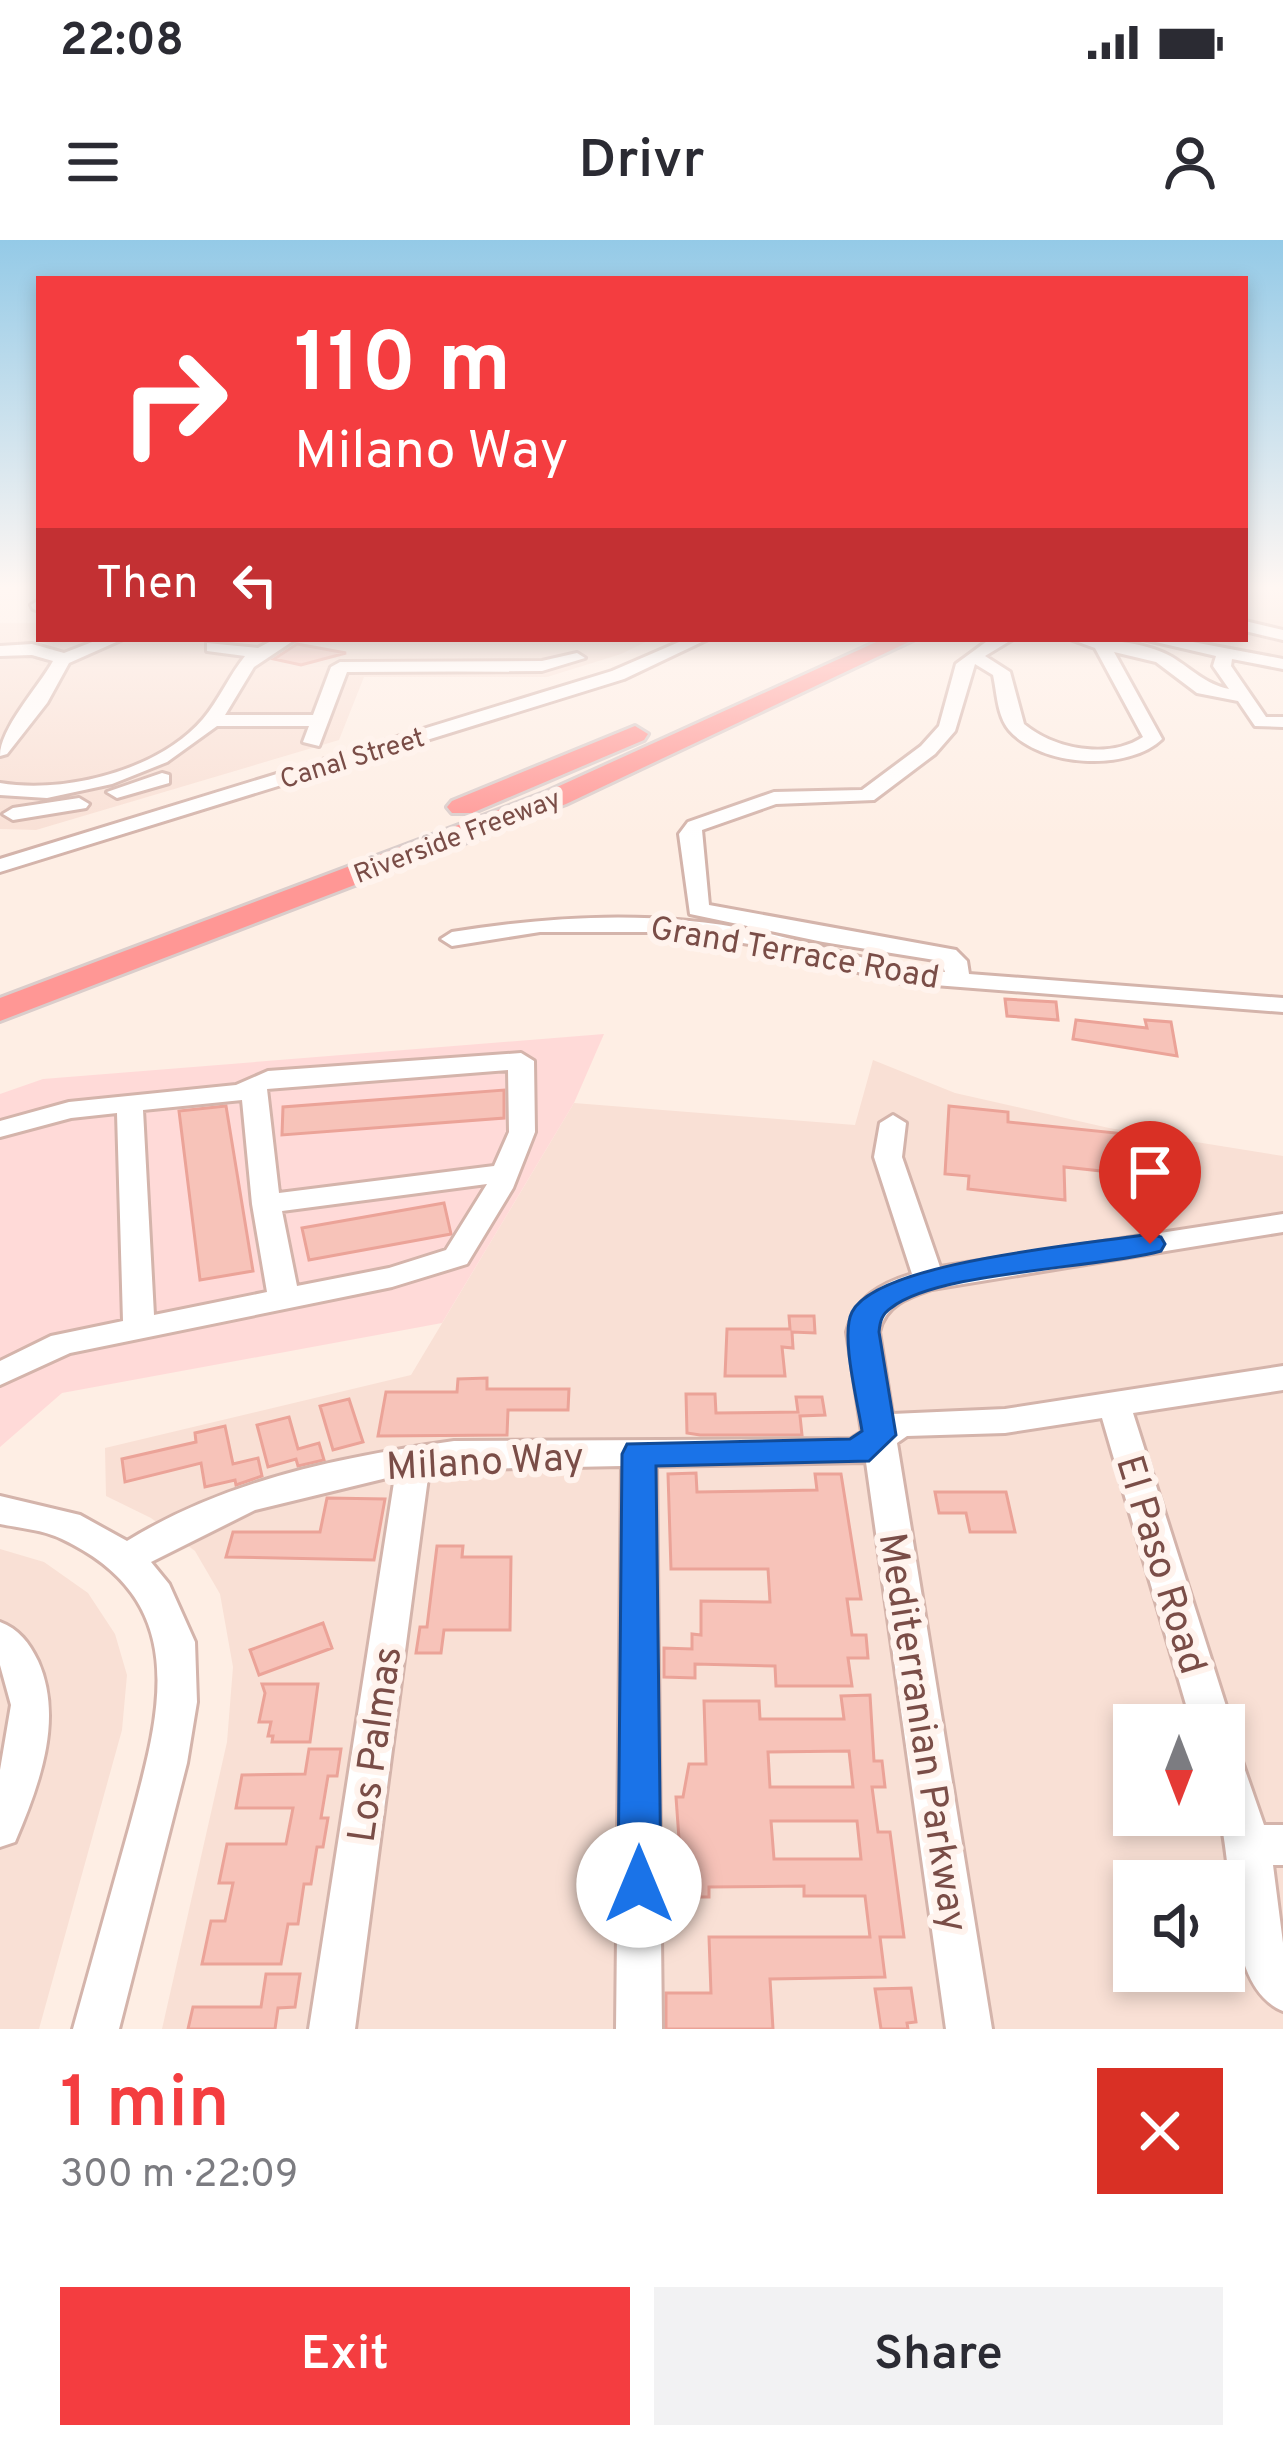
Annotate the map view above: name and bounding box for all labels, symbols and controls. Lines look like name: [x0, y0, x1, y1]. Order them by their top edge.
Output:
text: 22:08: [60, 14, 184, 71]
text: Drivr: [578, 128, 705, 197]
icon: menu: [60, 129, 126, 195]
icon: person: [1157, 129, 1223, 195]
text: 110 m: [294, 315, 511, 421]
icon: right: [96, 324, 252, 480]
text: Milano Way: [294, 419, 568, 488]
icon: left: [222, 552, 288, 618]
text: Then: [96, 557, 198, 614]
street label: Canal Street: [276, 722, 429, 798]
street label: Riverside Freeway: [349, 783, 566, 893]
street label: Grand Terrace Road: [647, 909, 942, 1001]
pin: [1099, 1121, 1201, 1244]
icon: arrive: [1117, 1139, 1183, 1205]
street label: Milano Way: [385, 1435, 585, 1494]
street label: El Paso Road: [1102, 1450, 1215, 1681]
street label: Mediterranian Parkway: [865, 1530, 976, 1936]
street label: Los Palmas: [339, 1644, 415, 1846]
north arrow: [1113, 1704, 1245, 1836]
map controls: [1113, 1704, 1245, 1992]
position arrow: [576, 1822, 702, 1948]
button: sound: [1113, 1860, 1245, 1992]
text: 1 min: [60, 2061, 230, 2153]
button: close: [1097, 2068, 1223, 2194]
text: 300 m · 22:09: [60, 2152, 298, 2201]
button: Exit: [60, 2287, 630, 2425]
button: Share: [654, 2287, 1223, 2425]

